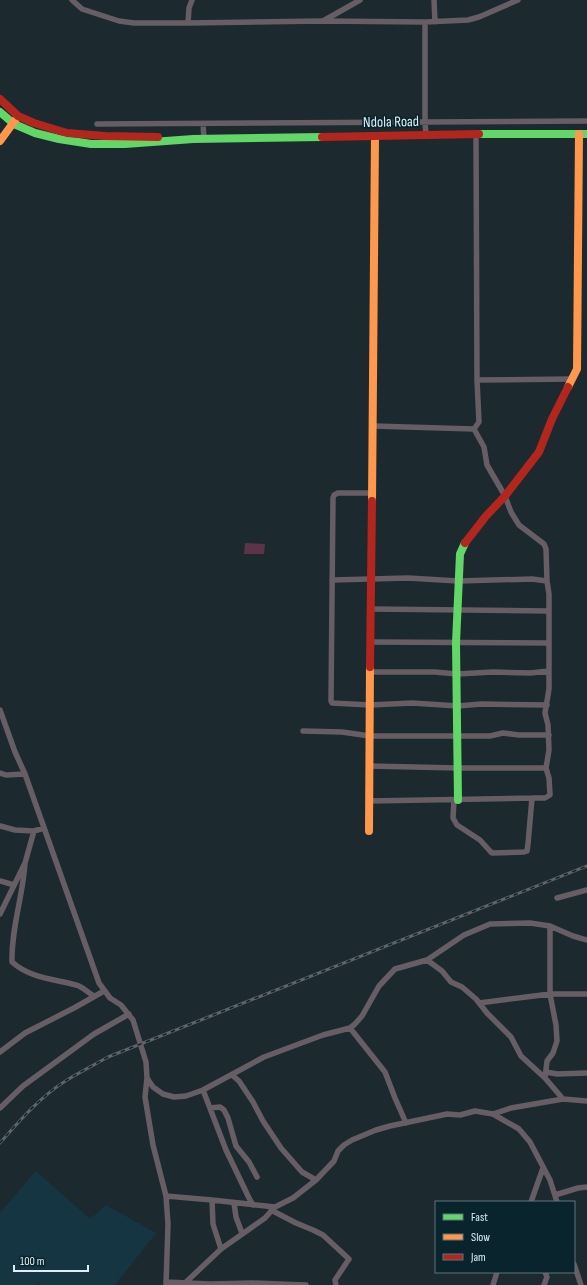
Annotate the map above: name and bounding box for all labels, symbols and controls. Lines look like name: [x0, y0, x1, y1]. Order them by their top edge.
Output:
street label: Ndola Road: [363, 112, 419, 132]
legend: [435, 1201, 575, 1273]
text: Fast: [471, 1210, 488, 1225]
text: Slow: [471, 1230, 490, 1245]
scale bar: [14, 1247, 88, 1273]
text: Jam: [470, 1250, 486, 1265]
text: 100 m: [20, 1254, 45, 1269]

